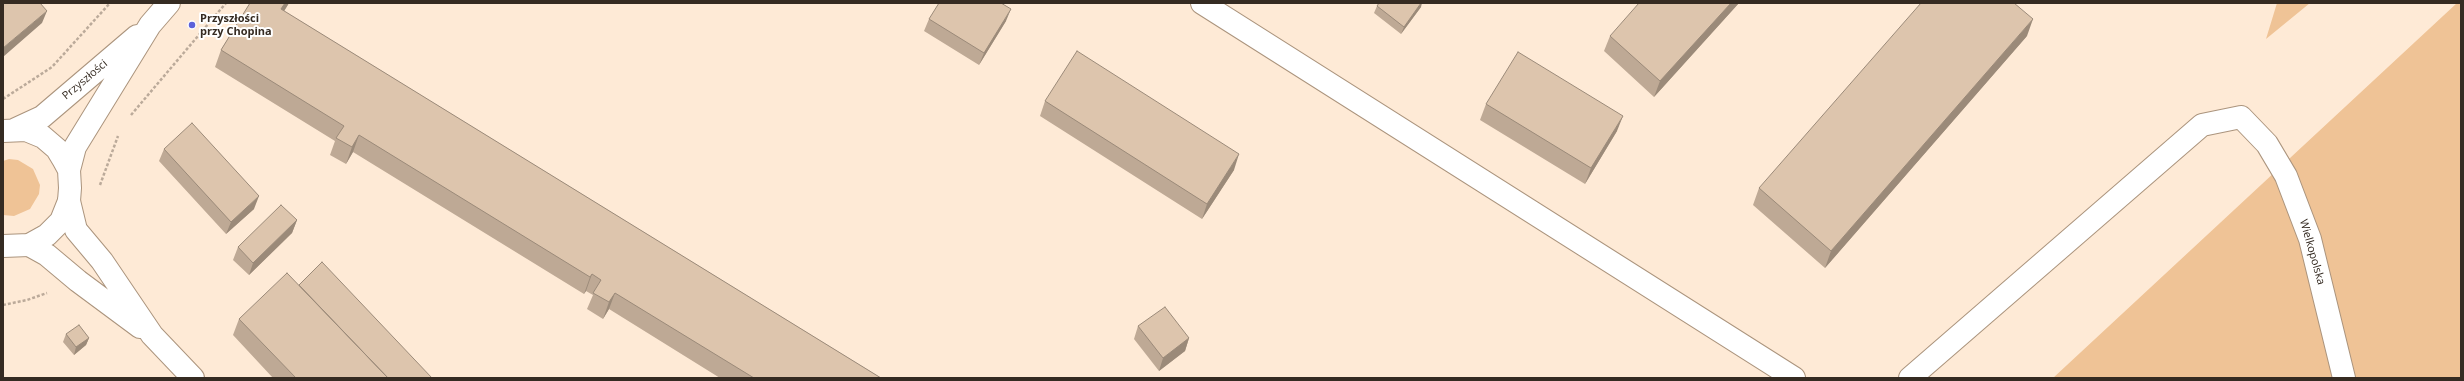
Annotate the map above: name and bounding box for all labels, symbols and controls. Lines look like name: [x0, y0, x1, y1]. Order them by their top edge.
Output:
place label: Przyszłości przy Chopina: [200, 12, 272, 38]
marker: Przyszłości przy Chopina: [187, 20, 197, 30]
street label: Przyszłości: [60, 57, 110, 103]
street label: Wielkopolska: [2296, 218, 2328, 286]

